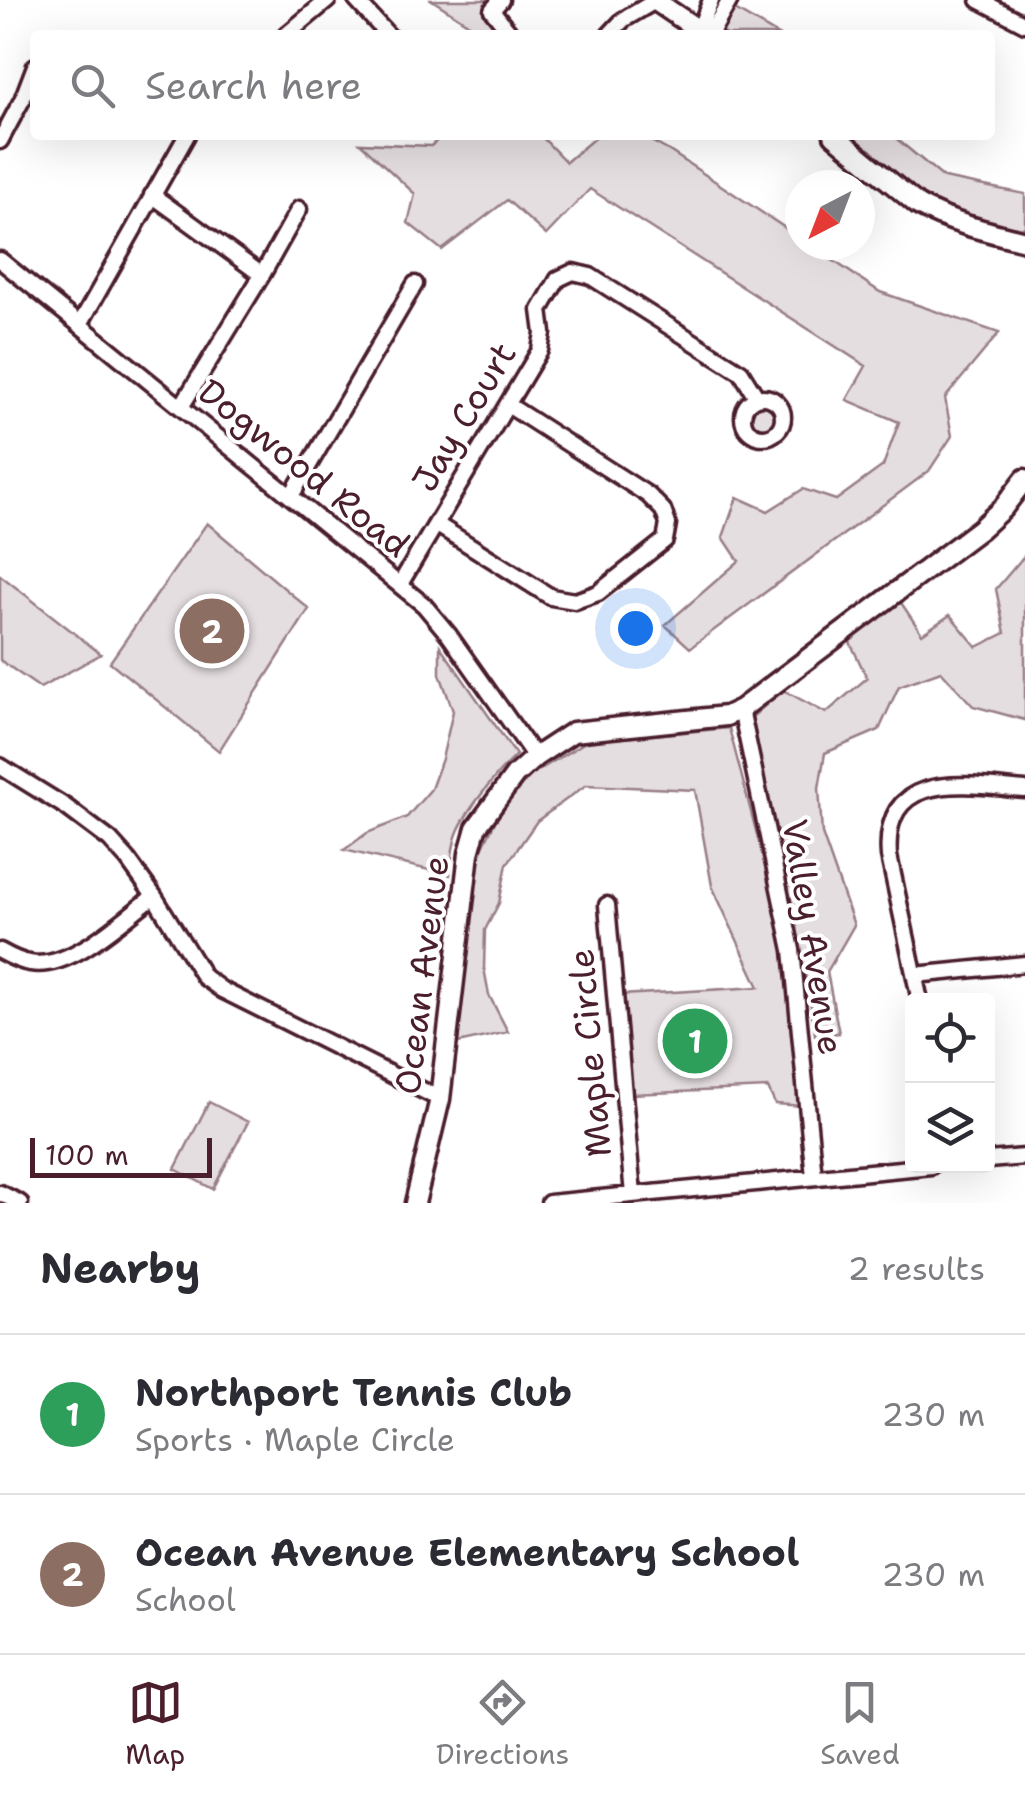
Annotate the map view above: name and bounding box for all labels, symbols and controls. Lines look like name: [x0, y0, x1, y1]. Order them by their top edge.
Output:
search box: [30, 30, 995, 140]
icon: search: [65, 58, 120, 113]
text: Search here: [145, 60, 362, 111]
north arrow: [785, 170, 875, 260]
street label: Jay Court: [401, 333, 527, 500]
street label: Dogwood Road: [189, 368, 420, 567]
pin: 2: [180, 594, 244, 668]
your location: [610, 603, 661, 654]
street label: Valley Avenue: [772, 816, 855, 1058]
street label: Ocean Avenue: [384, 853, 459, 1097]
street label: Maple Circle: [557, 947, 622, 1159]
map controls: [905, 993, 995, 1173]
button: locate: [905, 993, 995, 1083]
pin: 1: [662, 1004, 728, 1078]
button: layers: [905, 1083, 995, 1173]
scale bar: [30, 1133, 212, 1178]
text: 100 m: [45, 1136, 129, 1174]
text: Nearby: [40, 1240, 200, 1296]
text: 2 results: [848, 1247, 985, 1290]
text: Northport Tennis Club: [135, 1367, 572, 1418]
text: 1: [65, 1393, 80, 1436]
text: 230 m: [882, 1393, 985, 1436]
text: Sports · Maple Circle: [135, 1418, 455, 1461]
text: Ocean Avenue Elementary School: [135, 1527, 799, 1578]
text: 2: [61, 1553, 84, 1596]
text: 230 m: [882, 1553, 985, 1596]
text: School: [135, 1578, 236, 1621]
tab: Map: [125, 1675, 185, 1773]
tab: Directions: [436, 1675, 569, 1773]
tab: Saved: [820, 1675, 900, 1773]

